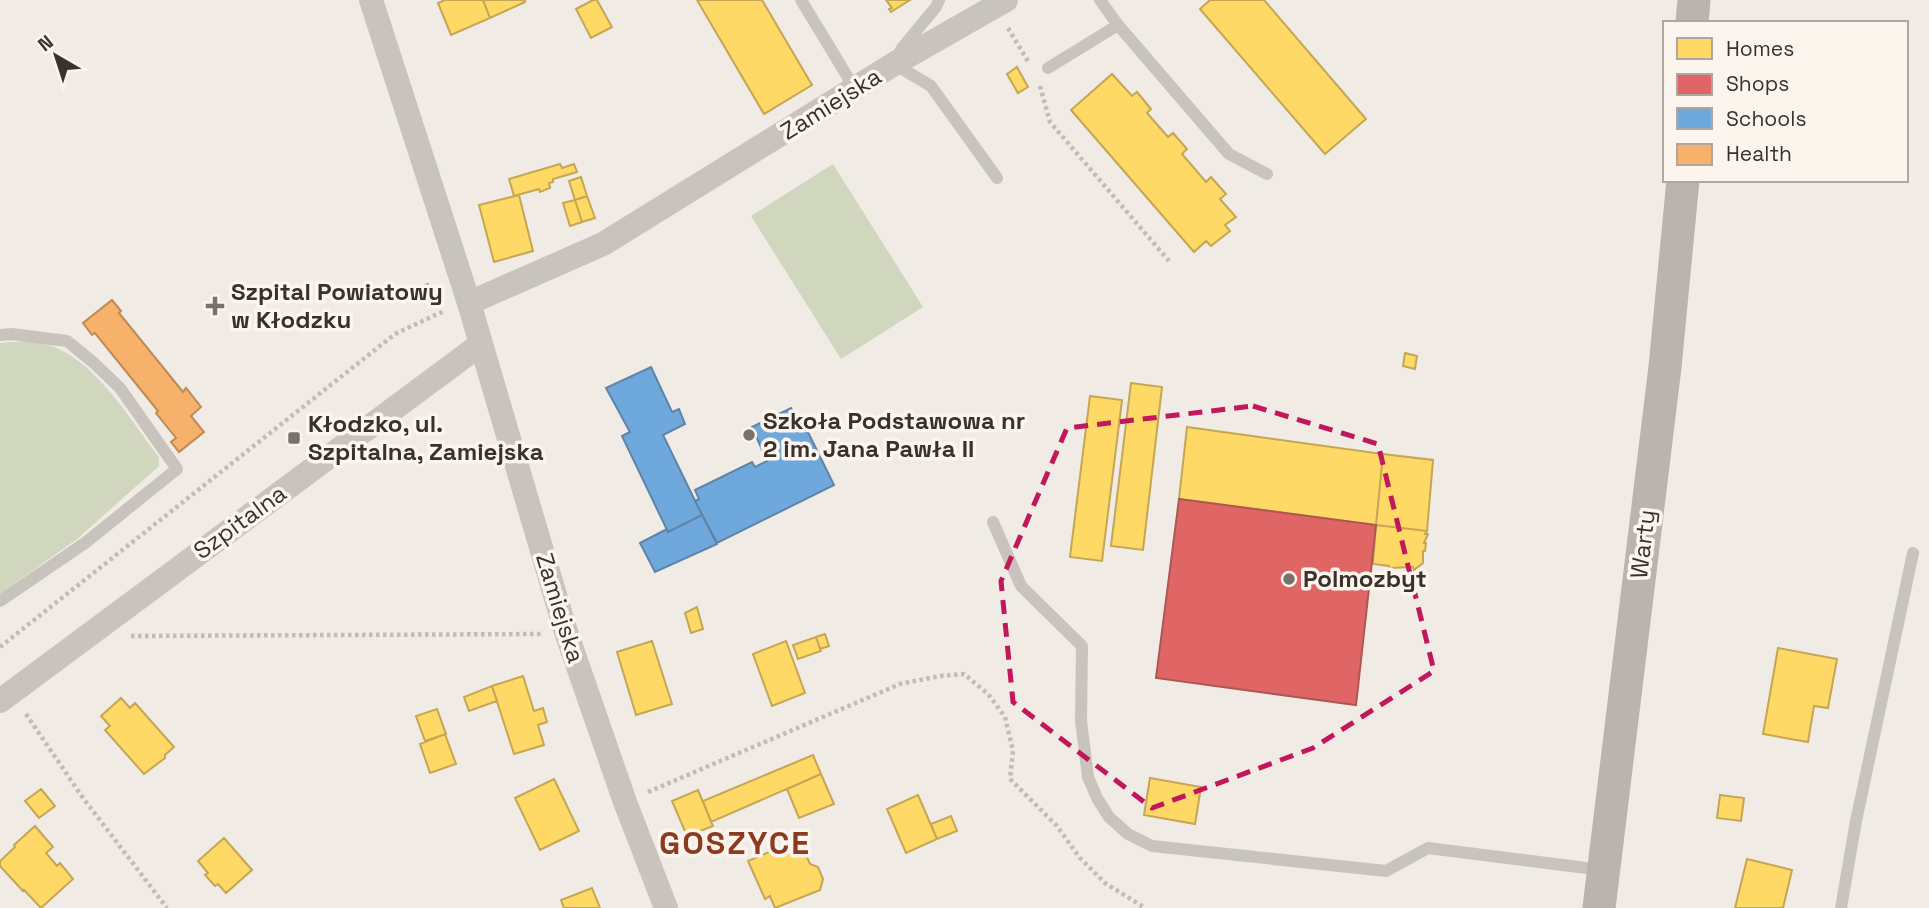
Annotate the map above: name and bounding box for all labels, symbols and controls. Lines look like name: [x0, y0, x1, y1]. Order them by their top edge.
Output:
north arrow: [21, 21, 91, 91]
legend: [1663, 21, 1908, 182]
text: N: [33, 29, 58, 57]
text: Homes: [1726, 35, 1794, 62]
street label: Zamiejska: [774, 60, 887, 147]
text: Shops: [1726, 70, 1789, 97]
text: Schools: [1726, 105, 1806, 132]
text: Health: [1726, 140, 1792, 167]
place label: Szpital Powiatowy w Kłodzku: [231, 276, 443, 335]
marker: Szpital Powiatowy w Kłodzku: [205, 296, 225, 316]
place label: Szkoła Podstawowa nr 2 im. Jana Pawła II: [763, 405, 1025, 464]
place label: Kłodzko, ul. Szpitalna, Zamiejska: [308, 408, 544, 467]
marker: Szkoła Podstawowa nr 2 im. Jana Pawła II: [741, 427, 757, 443]
marker: Kłodzko, ul. Szpitalna, Zamiejska: [286, 430, 302, 446]
street label: Szpitalna: [187, 477, 293, 566]
street label: Warty: [1623, 508, 1662, 580]
street label: Zamiejska: [529, 549, 592, 667]
place label: Polmozbyt: [1303, 563, 1427, 594]
marker: Polmozbyt: [1281, 571, 1297, 587]
district label: GOSZYCE: [659, 823, 811, 863]

